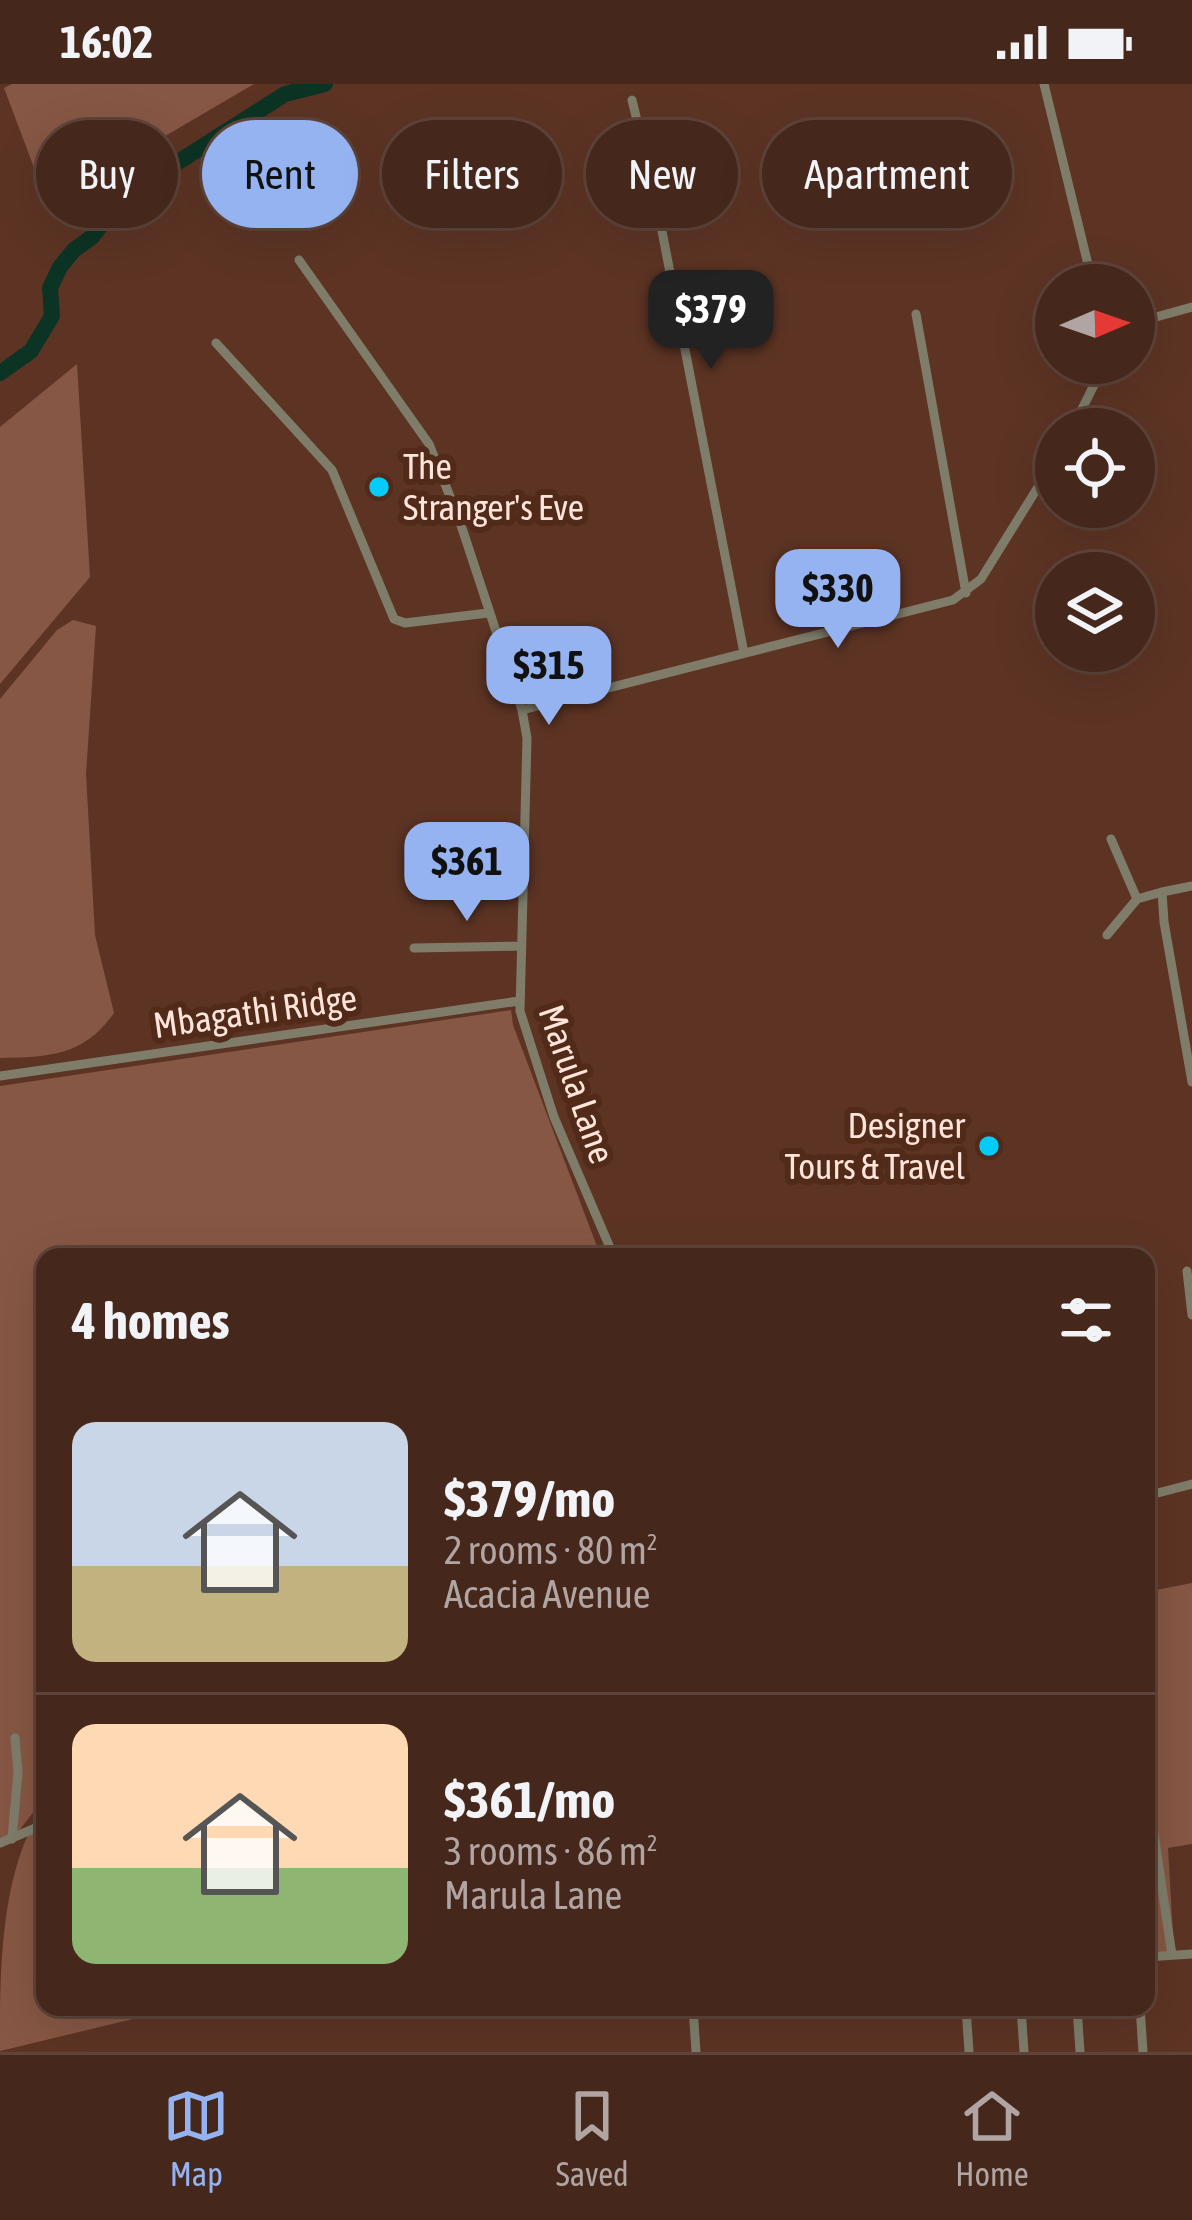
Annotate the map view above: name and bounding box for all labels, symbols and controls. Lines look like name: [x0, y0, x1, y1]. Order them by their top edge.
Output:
text: 16:02: [60, 16, 154, 68]
chip: Buy: [36, 120, 178, 228]
chip: Rent: [202, 120, 358, 228]
chip: Filters: [382, 120, 562, 228]
chip: New: [586, 120, 738, 228]
chip: Apartment: [762, 120, 1012, 228]
north arrow: [1035, 264, 1155, 384]
map controls: [1035, 264, 1155, 672]
pin: $379: [640, 270, 782, 372]
text: $379: [675, 287, 747, 331]
button: locate: [1035, 408, 1155, 528]
place label: The Stranger's Eve: [403, 445, 584, 528]
marker: The Stranger's Eve: [366, 474, 392, 500]
pin: $330: [767, 549, 909, 651]
button: layers: [1035, 552, 1155, 672]
text: $330: [802, 566, 874, 610]
pin: $315: [478, 626, 620, 728]
text: $315: [513, 643, 585, 687]
pin: $361: [396, 822, 538, 924]
text: $361: [431, 839, 503, 883]
street label: Mbagathi Ridge: [151, 976, 359, 1046]
street label: Marula Lane: [530, 999, 624, 1169]
place label: Designer Tours & Travel: [784, 1104, 966, 1187]
marker: Designer Tours & Travel: [976, 1133, 1002, 1159]
icon: filters: [1053, 1287, 1119, 1353]
text: 4 homes: [72, 1291, 230, 1350]
text: $379/mo: [444, 1469, 615, 1528]
icon: home: [168, 1470, 312, 1614]
text: 2 rooms · 80 m²: [444, 1528, 658, 1572]
text: Acacia Avenue: [444, 1572, 651, 1616]
text: $361/mo: [444, 1770, 615, 1829]
icon: home: [168, 1772, 312, 1916]
text: 3 rooms · 86 m²: [444, 1829, 658, 1873]
text: Marula Lane: [444, 1873, 622, 1917]
tab: Map: [163, 2083, 229, 2193]
tab: Saved: [556, 2083, 629, 2193]
tab: Home: [955, 2083, 1029, 2193]

